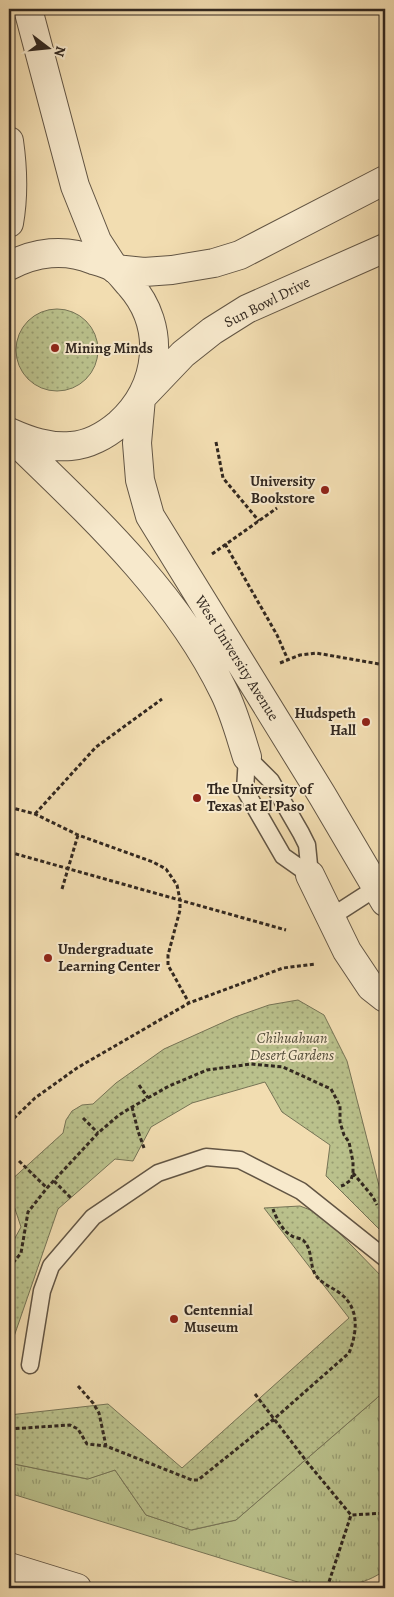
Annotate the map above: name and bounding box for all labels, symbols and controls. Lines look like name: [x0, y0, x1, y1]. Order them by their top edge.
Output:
north arrow: [22, 22, 72, 72]
text: N: [49, 44, 71, 59]
street label: Sun Bowl Drive: [221, 272, 314, 332]
place label: Mining Minds: [65, 338, 153, 358]
marker: Mining Minds: [49, 342, 61, 354]
place label: University Bookstore: [250, 471, 316, 508]
marker: University Bookstore: [319, 484, 331, 496]
street label: West University Avenue: [190, 591, 284, 725]
place label: Hudspeth Hall: [294, 703, 356, 740]
marker: Hudspeth Hall: [360, 716, 372, 728]
place label: The University of Texas at El Paso: [207, 779, 314, 816]
marker: The University of Texas at El Paso: [191, 792, 203, 804]
place label: Undergraduate Learning Center: [58, 939, 160, 976]
marker: Undergraduate Learning Center: [42, 952, 54, 964]
park label: Chihuahuan Desert Gardens: [250, 1028, 334, 1065]
place label: Centennial Museum: [184, 1300, 253, 1337]
marker: Centennial Museum: [168, 1313, 180, 1325]

